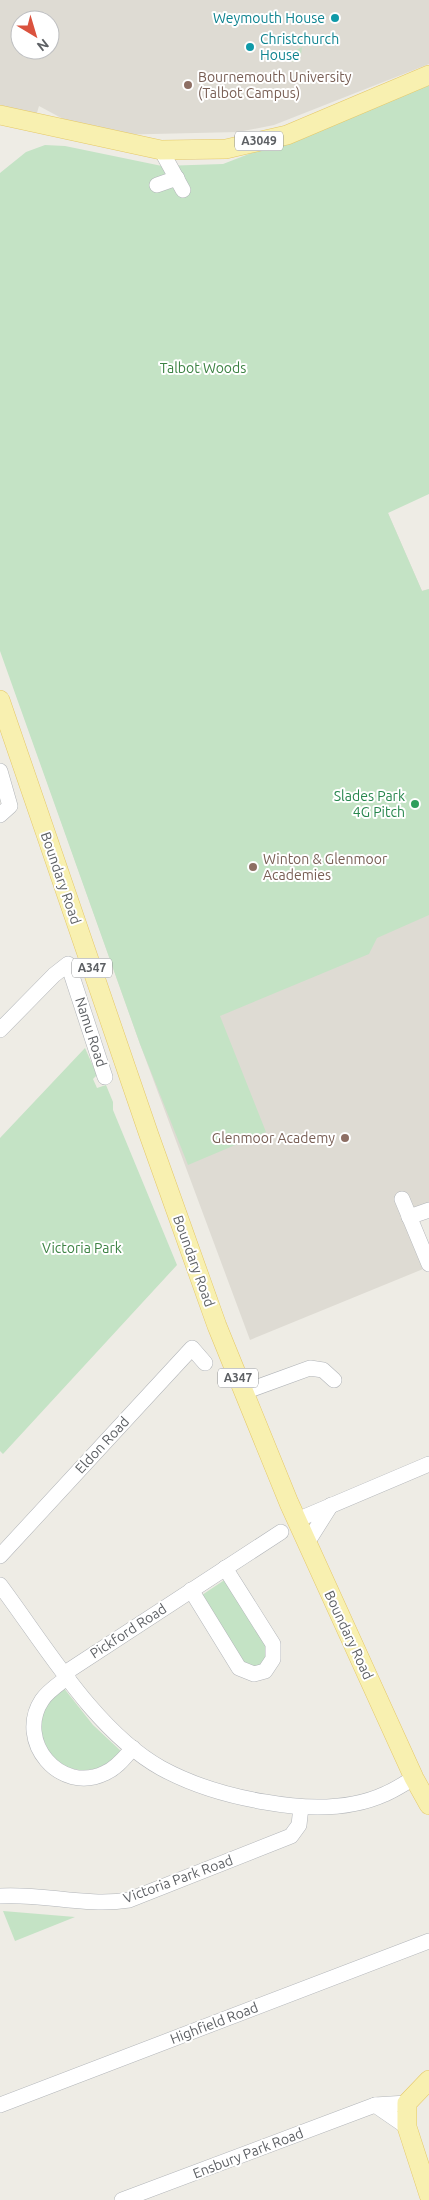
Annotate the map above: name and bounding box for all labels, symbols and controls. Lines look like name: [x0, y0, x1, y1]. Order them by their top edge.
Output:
north arrow: [10, 10, 60, 60]
place label: Weymouth House: [213, 10, 325, 26]
marker: Weymouth House: [329, 12, 341, 24]
place label: Christchurch House: [260, 31, 339, 63]
text: N: [34, 36, 52, 55]
marker: Christchurch House: [244, 41, 256, 53]
place label: Bournemouth University (Talbot Campus): [198, 69, 352, 101]
marker: Bournemouth University (Talbot Campus): [182, 79, 194, 91]
road number: A3049: [235, 132, 283, 150]
park label: Talbot Woods: [160, 360, 246, 376]
place label: Slades Park 4G Pitch: [334, 788, 405, 820]
marker: Slades Park 4G Pitch: [409, 798, 421, 810]
street label: Boundary Road: [38, 830, 84, 926]
place label: Winton & Glenmoor Academies: [263, 851, 388, 883]
marker: Winton & Glenmoor Academies: [247, 861, 259, 873]
road number: A347: [72, 958, 112, 978]
street label: Namu Road: [72, 995, 110, 1069]
place label: Glenmoor Academy: [212, 1130, 335, 1146]
marker: Glenmoor Academy: [339, 1132, 351, 1144]
street label: Boundary Road: [170, 1213, 218, 1309]
park label: Victoria Park: [42, 1240, 122, 1256]
road number: A347: [218, 1369, 258, 1388]
street label: Eldon Road: [72, 1413, 132, 1477]
street label: Boundary Road: [321, 1588, 377, 1682]
street label: Pickford Road: [87, 1600, 169, 1662]
street label: Victoria Park Road: [121, 1852, 235, 1906]
street label: Highfield Road: [168, 1999, 260, 2047]
street label: Ensbury Park Road: [191, 2125, 305, 2181]

